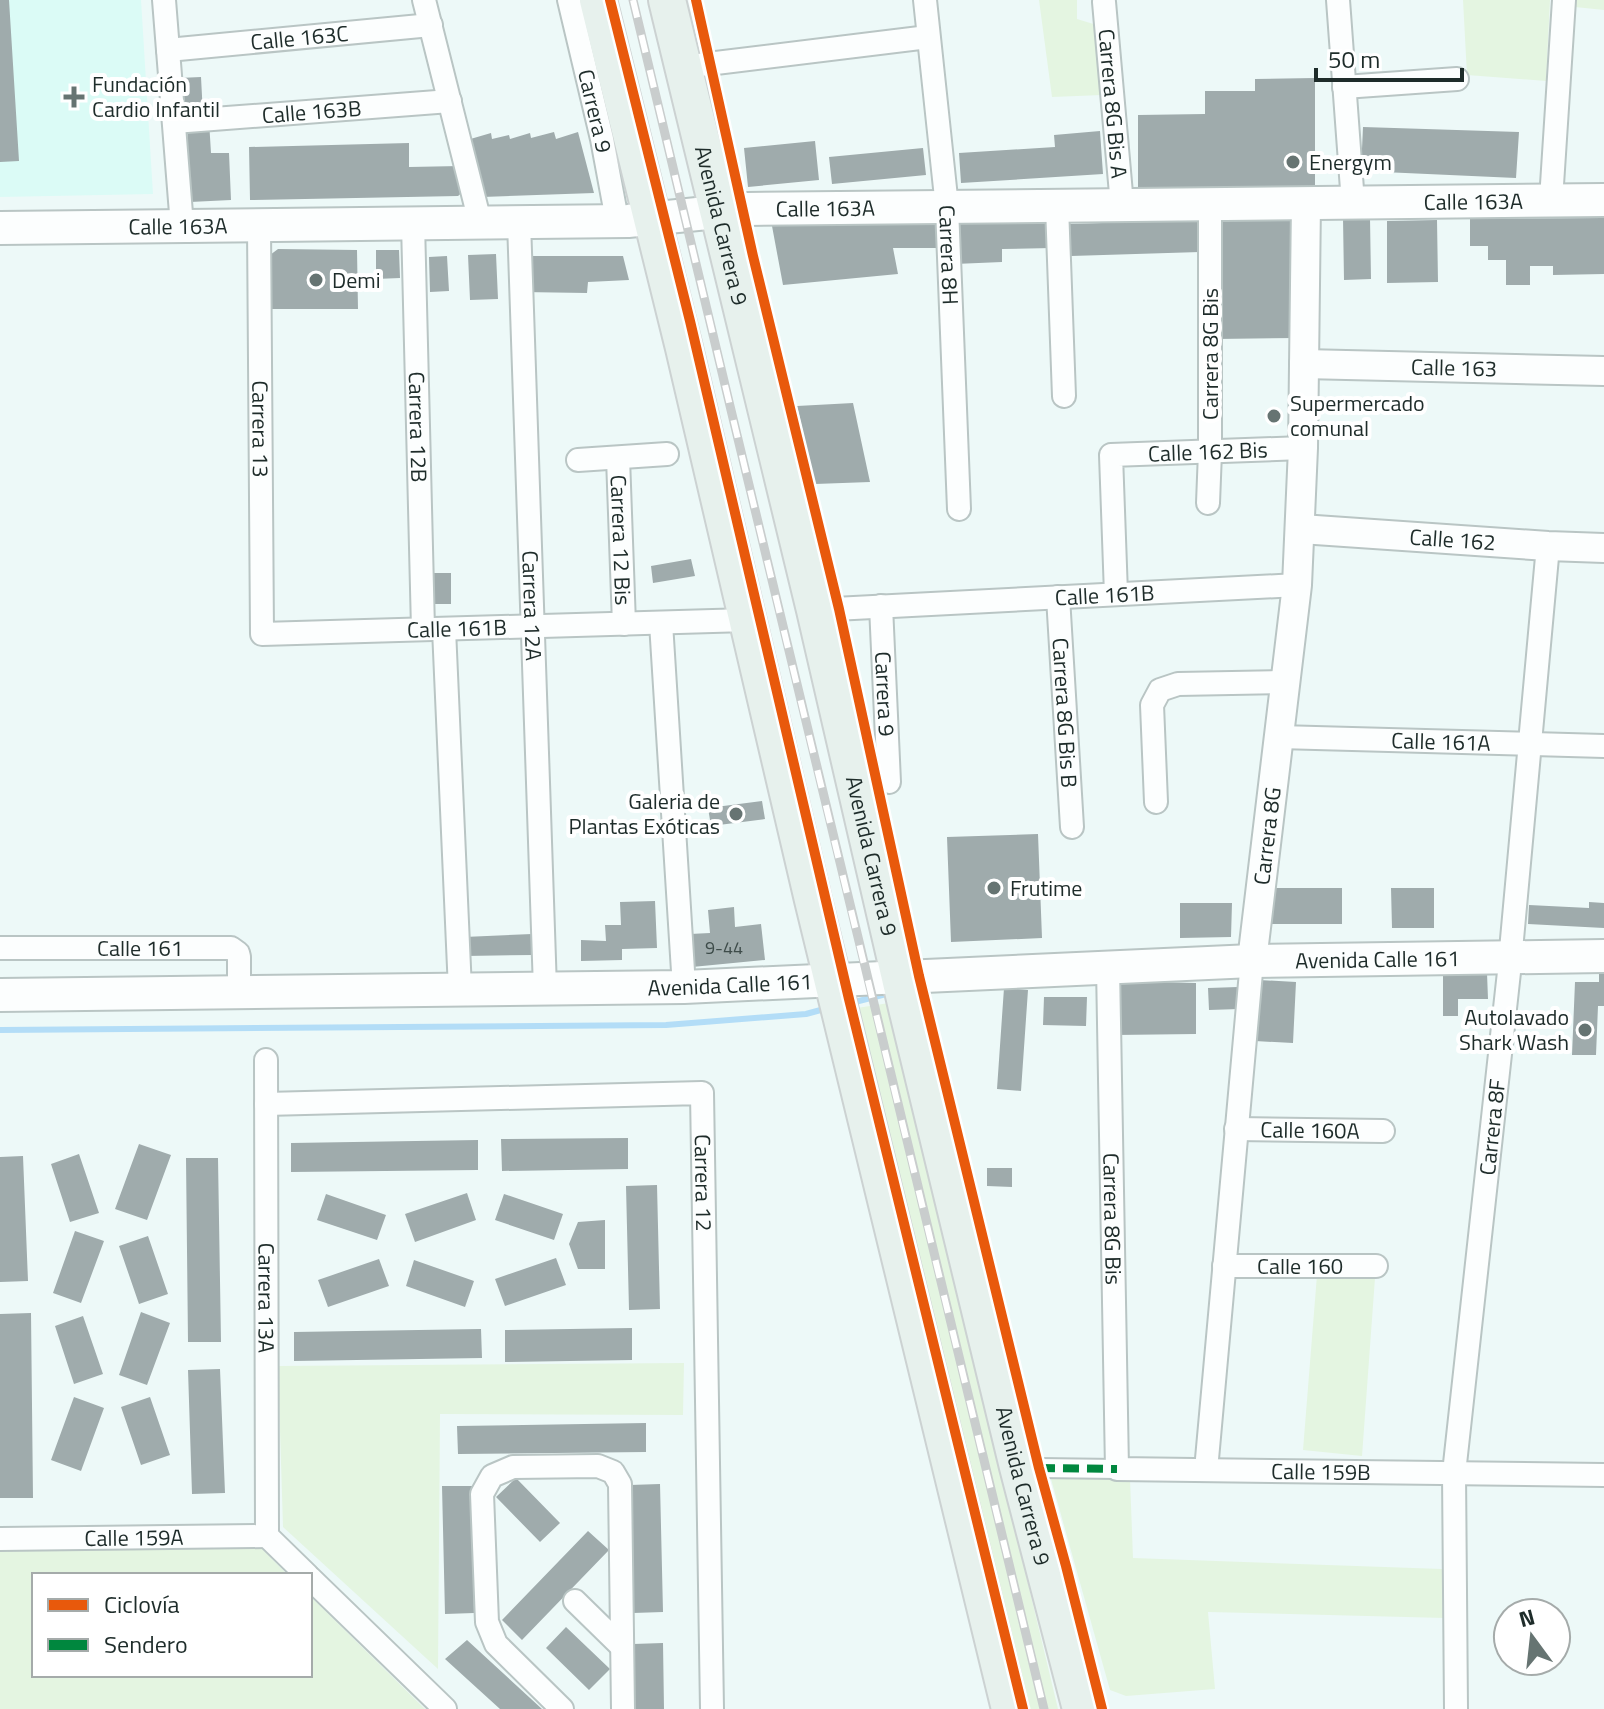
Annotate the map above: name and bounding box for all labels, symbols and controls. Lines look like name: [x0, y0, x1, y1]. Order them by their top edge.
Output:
street label: Calle 163C: [249, 16, 350, 59]
street label: Carrera 8G Bis A: [1089, 27, 1137, 180]
scale bar: [1316, 32, 1462, 82]
text: 50 m: [1328, 41, 1380, 77]
street label: Carrera 9: [569, 66, 621, 156]
place label: Fundación Cardio Infantil: [92, 67, 220, 126]
marker: Fundación Cardio Infantil: [63, 86, 85, 108]
street label: Calle 163B: [261, 91, 363, 132]
street label: Avenida Carrera 9: [686, 142, 757, 309]
place label: Energym: [1309, 145, 1392, 179]
marker: Energym: [1284, 153, 1302, 171]
street label: Calle 163A: [1424, 184, 1523, 219]
street label: Calle 163A: [776, 191, 875, 226]
street label: Carrera 8H: [930, 204, 968, 305]
street label: Calle 163A: [128, 208, 228, 244]
place label: Demi: [332, 263, 381, 297]
marker: Demi: [307, 271, 325, 289]
street label: Carrera 8G Bis: [1193, 288, 1227, 420]
street label: Calle 163: [1411, 349, 1497, 385]
street label: Carrera 12B: [400, 371, 436, 483]
street label: Carrera 13: [243, 380, 278, 478]
place label: Supermercado comunal: [1290, 386, 1425, 445]
marker: Supermercado comunal: [1265, 407, 1283, 425]
street label: Calle 162 Bis: [1147, 432, 1268, 471]
street label: Carrera 12 Bis: [602, 474, 640, 606]
street label: Calle 162: [1409, 520, 1497, 559]
street label: Carrera 12A: [513, 550, 551, 662]
street label: Calle 161B: [1054, 575, 1155, 615]
street label: Calle 161B: [407, 610, 507, 647]
street label: Carrera 8G Bis B: [1044, 637, 1087, 789]
street label: Carrera 9: [866, 651, 904, 737]
street label: Calle 161A: [1391, 723, 1491, 760]
street label: Avenida Carrera 9: [837, 772, 907, 939]
place label: Galeria de Plantas Exóticas: [569, 784, 720, 843]
street label: Carrera 8G: [1244, 785, 1290, 887]
marker: Galeria de Plantas Exóticas: [727, 805, 745, 823]
place label: Frutime: [1010, 871, 1082, 905]
marker: Frutime: [985, 879, 1003, 897]
street label: Calle 161: [97, 931, 183, 965]
house number: 9-44: [705, 934, 743, 961]
street label: Avenida Calle 161: [1295, 941, 1460, 977]
street label: Avenida Calle 161: [647, 964, 813, 1004]
place label: Autolavado Shark Wash: [1459, 1000, 1569, 1059]
marker: Autolavado Shark Wash: [1576, 1021, 1594, 1039]
street label: Carrera 8F: [1470, 1077, 1514, 1177]
street label: Calle 160A: [1260, 1112, 1360, 1148]
street label: Carrera 12: [686, 1134, 721, 1232]
street label: Carrera 8G Bis: [1094, 1153, 1131, 1285]
street label: Carrera 13A: [249, 1243, 284, 1353]
street label: Calle 160: [1257, 1249, 1343, 1283]
street label: Avenida Carrera 9: [987, 1403, 1060, 1569]
street label: Calle 159B: [1271, 1454, 1371, 1489]
street label: Calle 159A: [84, 1520, 184, 1555]
legend: [32, 1573, 312, 1677]
text: Ciclovía: [104, 1586, 180, 1622]
north arrow: [1492, 1597, 1572, 1677]
text: N: [1515, 1599, 1539, 1636]
text: Sendero: [104, 1626, 188, 1662]

